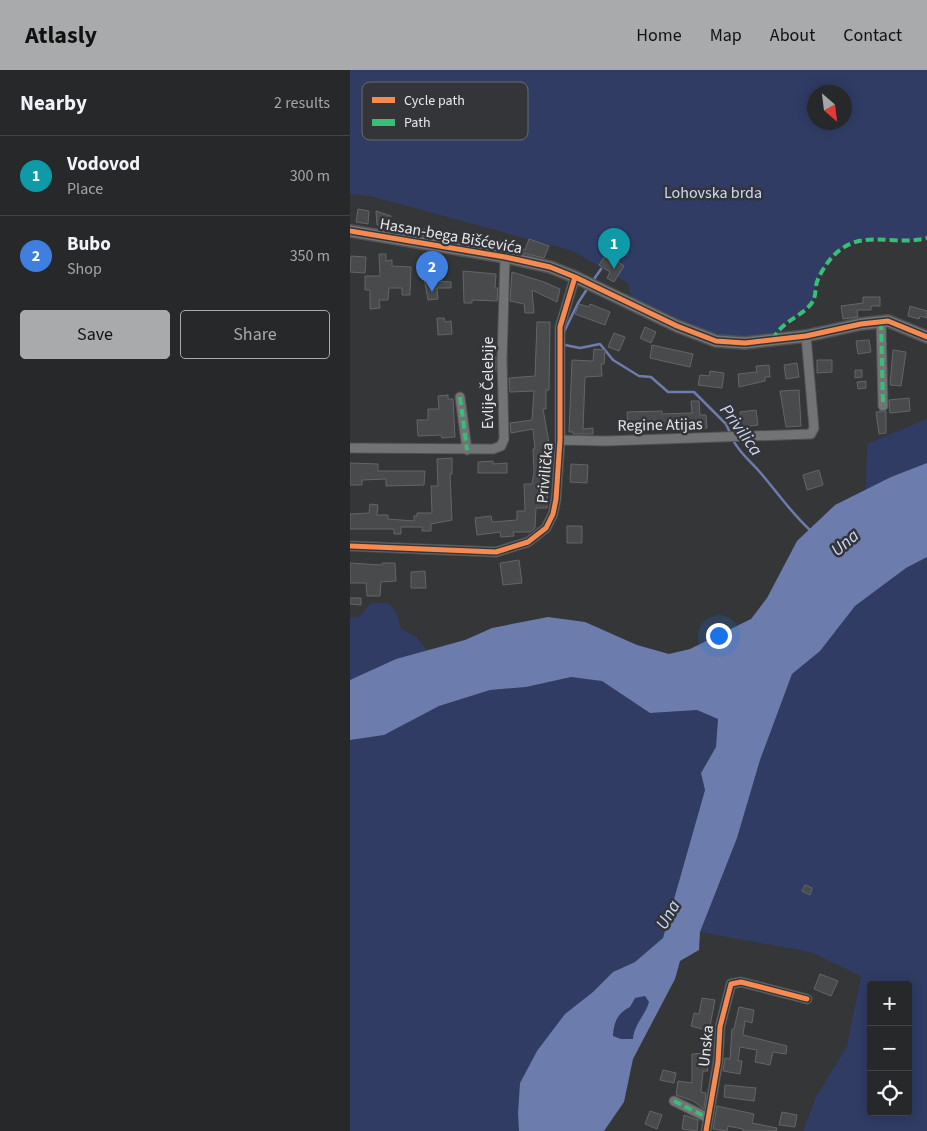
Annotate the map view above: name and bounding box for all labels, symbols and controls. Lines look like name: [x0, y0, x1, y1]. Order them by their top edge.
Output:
text: Atlasly: [25, 18, 97, 53]
text: Home: [636, 23, 682, 48]
text: Map: [710, 23, 742, 48]
text: About: [770, 23, 815, 48]
text: Contact: [843, 23, 902, 48]
legend: [362, 82, 528, 140]
north arrow: [807, 85, 852, 130]
text: Nearby: [20, 88, 87, 118]
text: Cycle path: [404, 91, 465, 111]
text: 2 results: [274, 92, 330, 114]
text: Path: [404, 113, 431, 133]
text: Vodovod: [67, 151, 140, 178]
text: 1: [32, 165, 40, 187]
text: 300 m: [290, 165, 330, 187]
text: Place: [67, 178, 103, 200]
park label: Lohovska brda: [664, 182, 762, 204]
street label: Hasan-bega Bišćevića: [378, 213, 524, 259]
pin: 1: [598, 228, 630, 269]
text: Bubo: [67, 231, 111, 258]
text: 2: [32, 245, 40, 267]
text: 350 m: [290, 245, 330, 267]
pin: 2: [416, 251, 448, 292]
text: Shop: [67, 258, 102, 280]
button: Save: [20, 310, 170, 359]
button: Share: [180, 310, 330, 359]
street label: Evlije Čelebije: [477, 337, 499, 429]
water label: Privilica: [714, 399, 769, 461]
street label: Regine Atijas: [617, 413, 703, 437]
street label: Privilička: [531, 442, 559, 504]
water label: Una: [825, 523, 865, 562]
your location: [706, 623, 732, 649]
water label: Una: [650, 895, 687, 934]
map controls: [867, 981, 912, 1116]
button: +: [867, 981, 912, 1026]
street label: Unska: [693, 1024, 719, 1068]
button: −: [867, 1026, 912, 1071]
button: locate: [867, 1071, 912, 1116]

